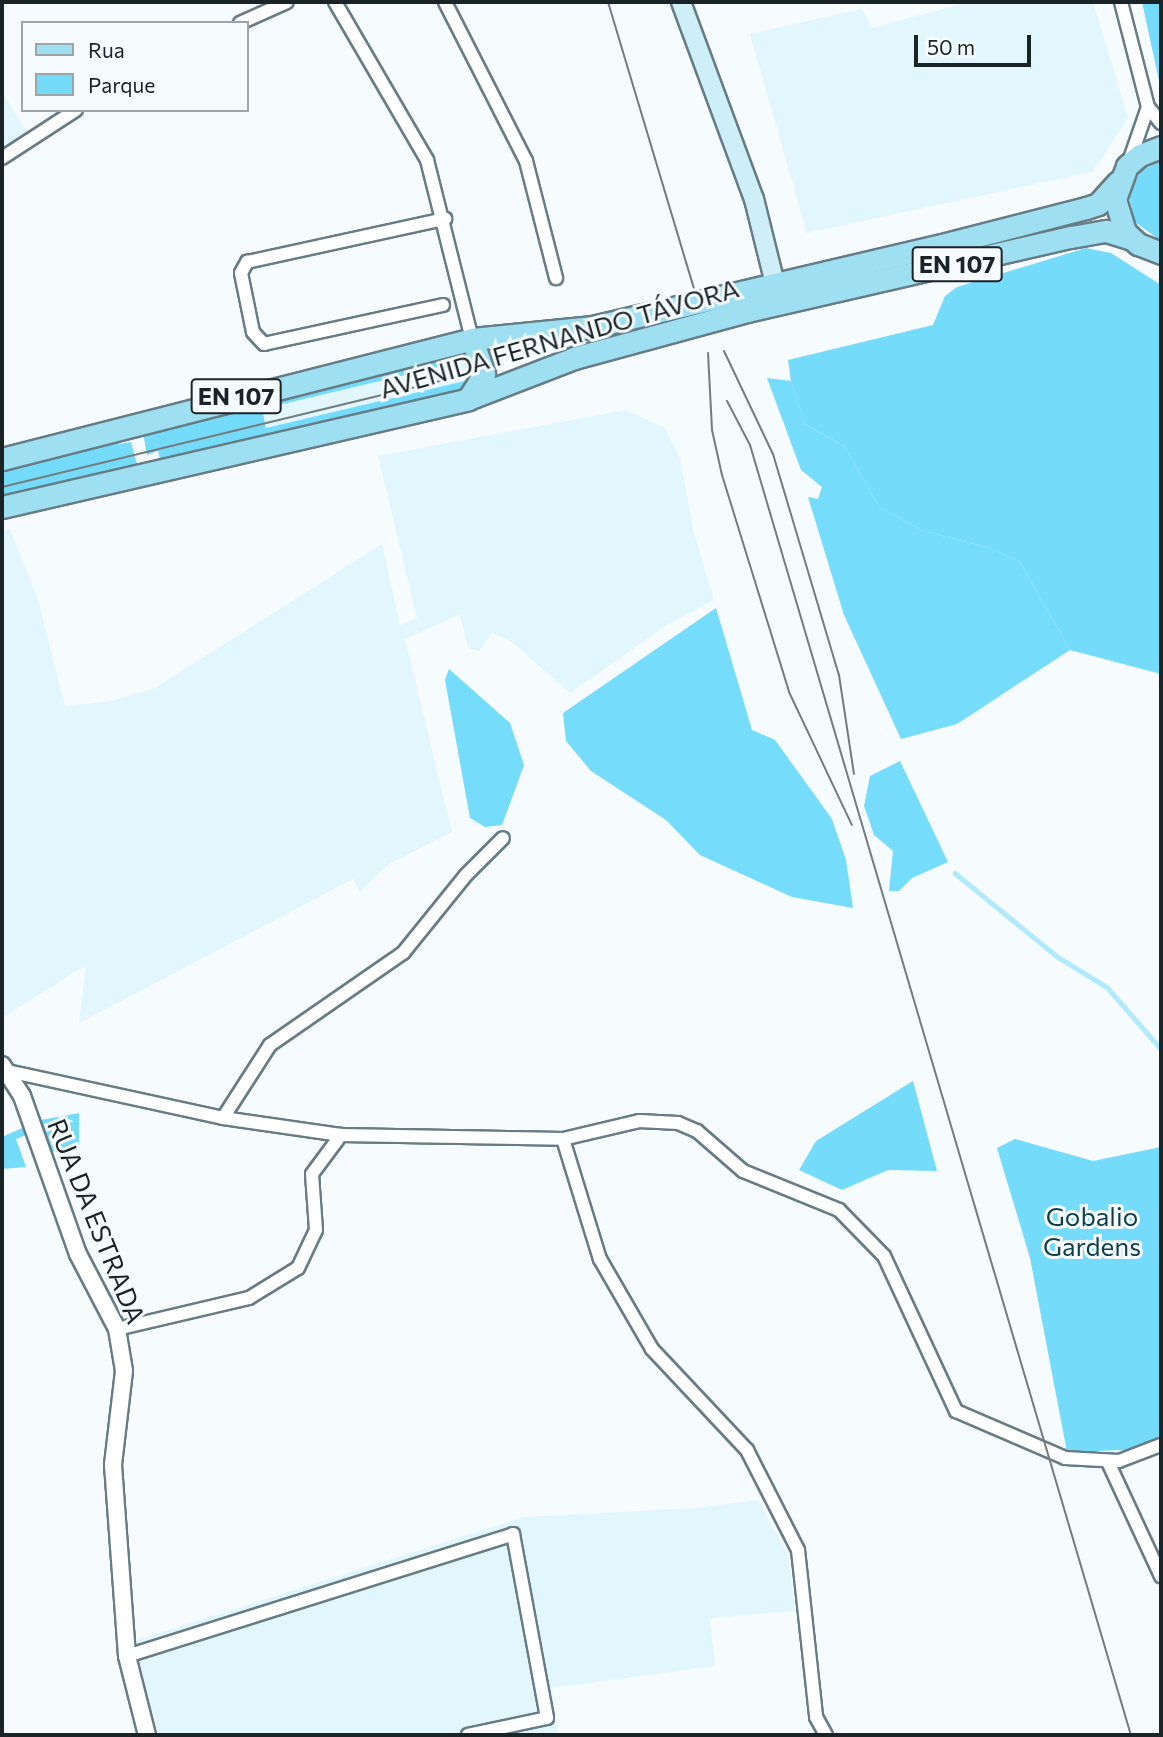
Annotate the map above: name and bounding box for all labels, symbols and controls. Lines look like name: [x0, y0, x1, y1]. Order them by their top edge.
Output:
legend: [21, 21, 248, 112]
scale bar: [918, 21, 1035, 65]
text: 50 m: [927, 34, 975, 59]
text: Rua: [88, 37, 125, 62]
text: Parque: [88, 72, 155, 97]
road number: EN 107: [912, 244, 1002, 284]
street label: AVENIDA FERNANDO TÁVORA: [376, 272, 742, 404]
road number: EN 107: [190, 376, 282, 416]
street label: RUA DA ESTRADA: [42, 1114, 152, 1328]
park label: Gobalio Gardens: [1043, 1200, 1141, 1262]

